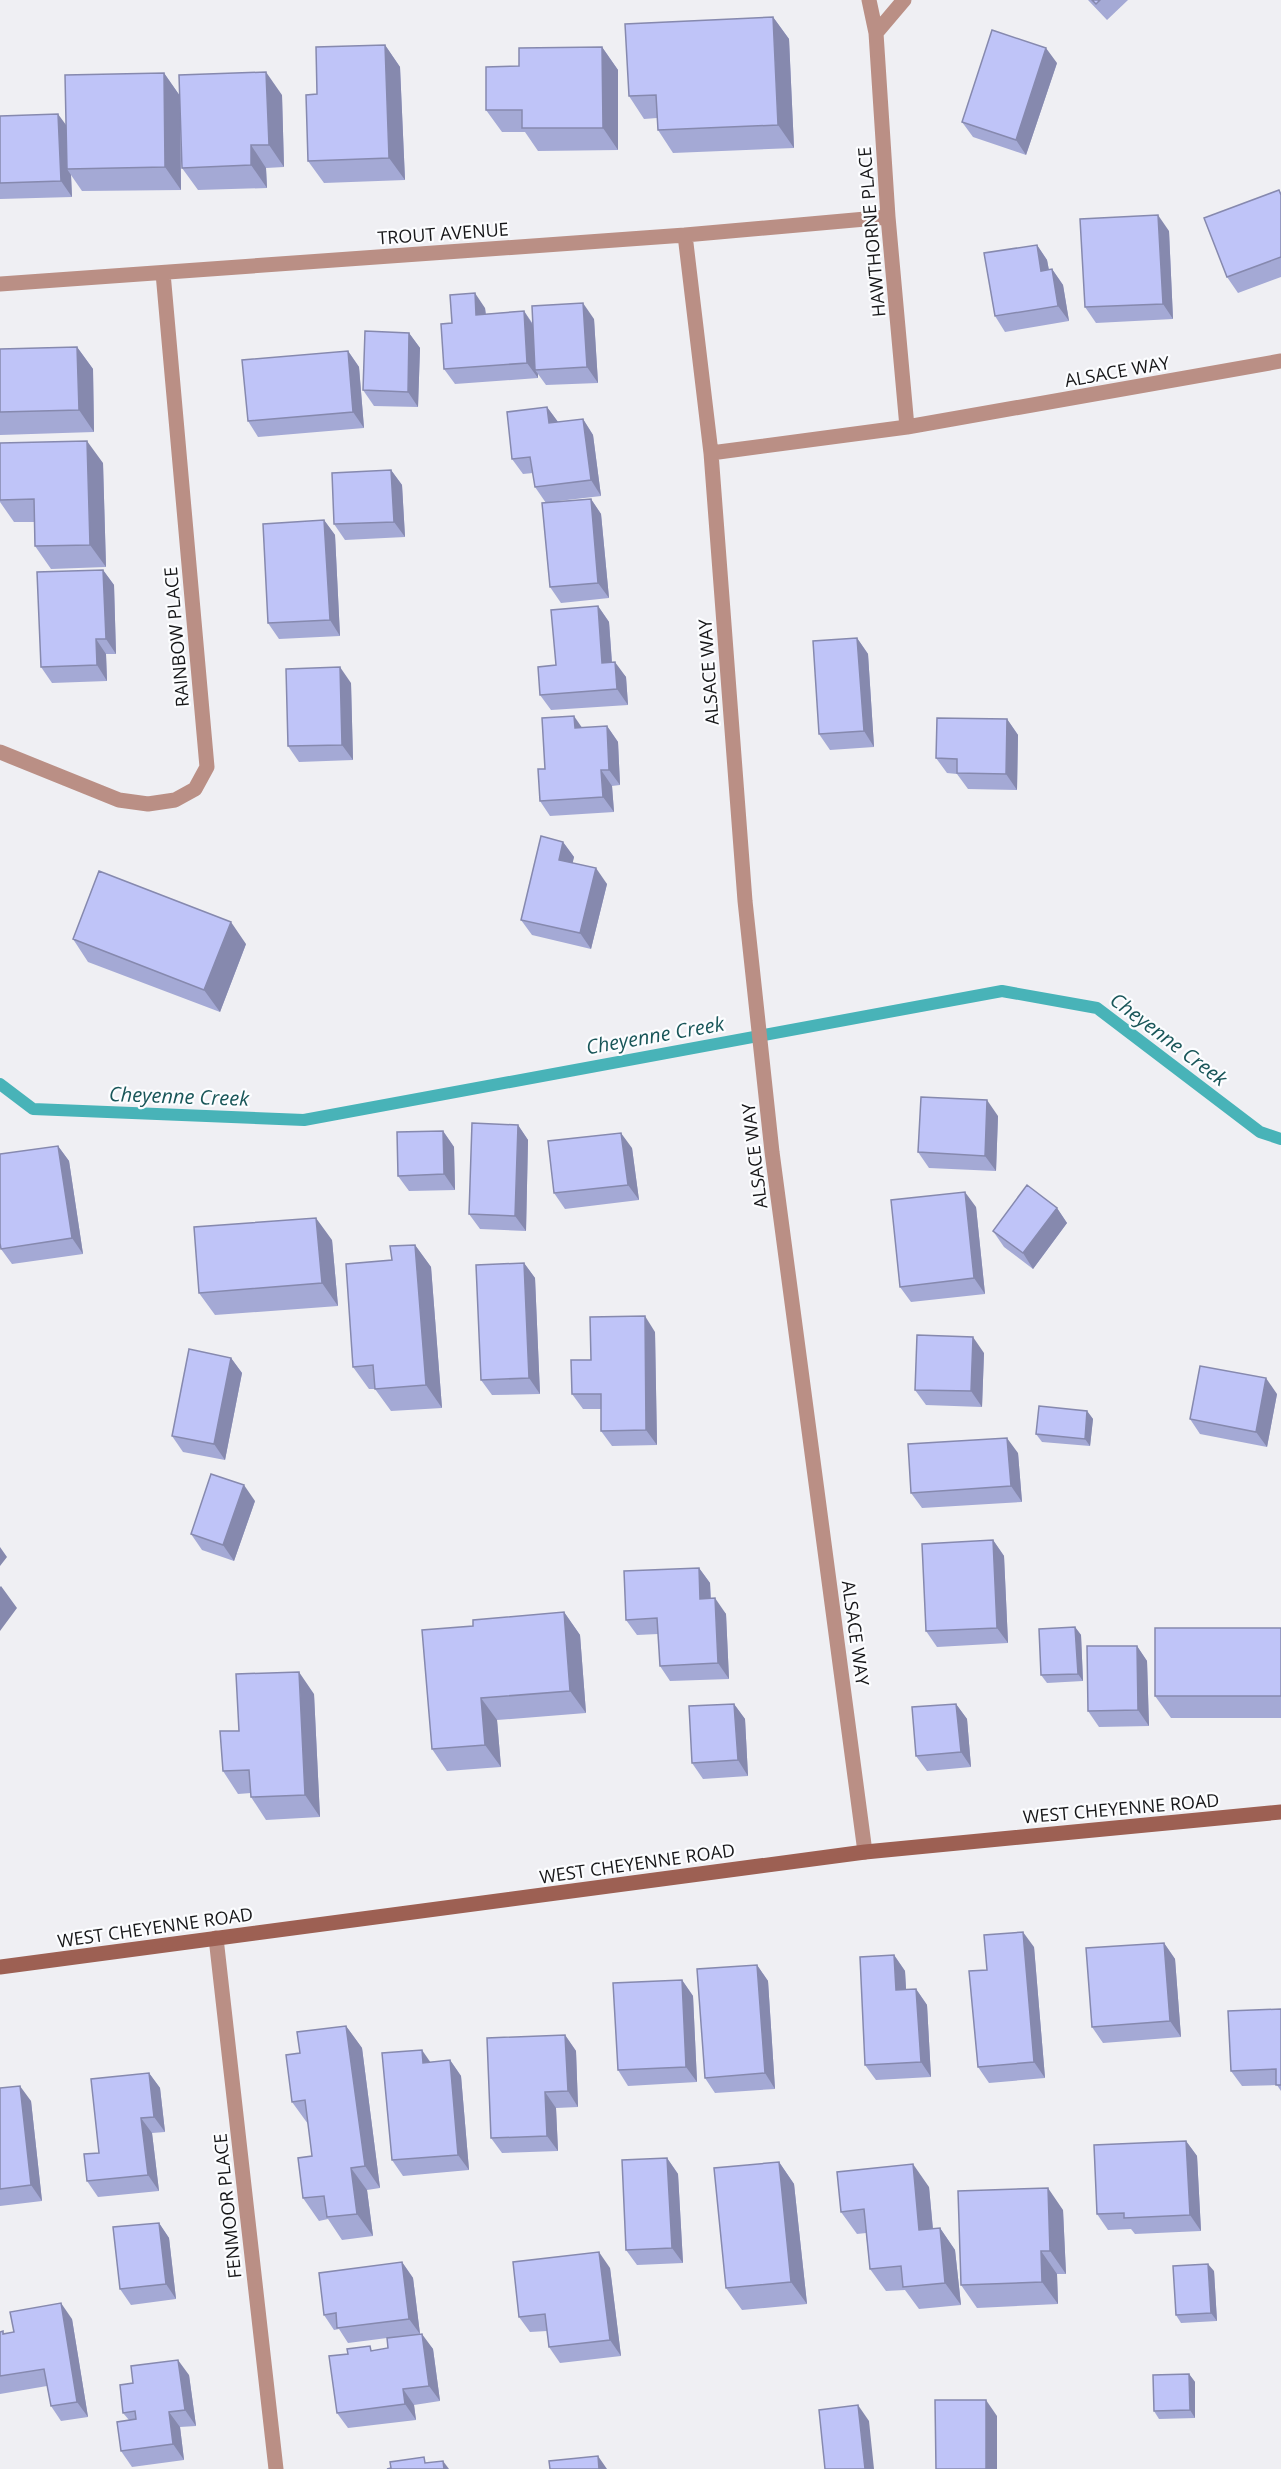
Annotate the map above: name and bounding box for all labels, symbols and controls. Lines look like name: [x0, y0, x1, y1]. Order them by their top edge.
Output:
street label: HAWTHORNE PLACE: [852, 146, 890, 318]
street label: TROUT AVENUE: [377, 216, 509, 250]
street label: ALSACE WAY: [1063, 350, 1172, 392]
street label: RAINBOW PLACE: [158, 566, 194, 708]
street label: ALSACE WAY: [692, 617, 724, 726]
water label: Cheyenne Creek: [1105, 986, 1234, 1093]
water label: Cheyenne Creek: [584, 1009, 727, 1060]
water label: Cheyenne Creek: [109, 1080, 251, 1112]
street label: ALSACE WAY: [736, 1101, 772, 1210]
street label: ALSACE WAY: [837, 1579, 875, 1688]
street label: WEST CHEYENNE ROAD: [1022, 1787, 1220, 1829]
street label: WEST CHEYENNE ROAD: [538, 1837, 736, 1889]
street label: WEST CHEYENNE ROAD: [56, 1901, 254, 1953]
street label: FENMOOR PLACE: [207, 2132, 247, 2280]

